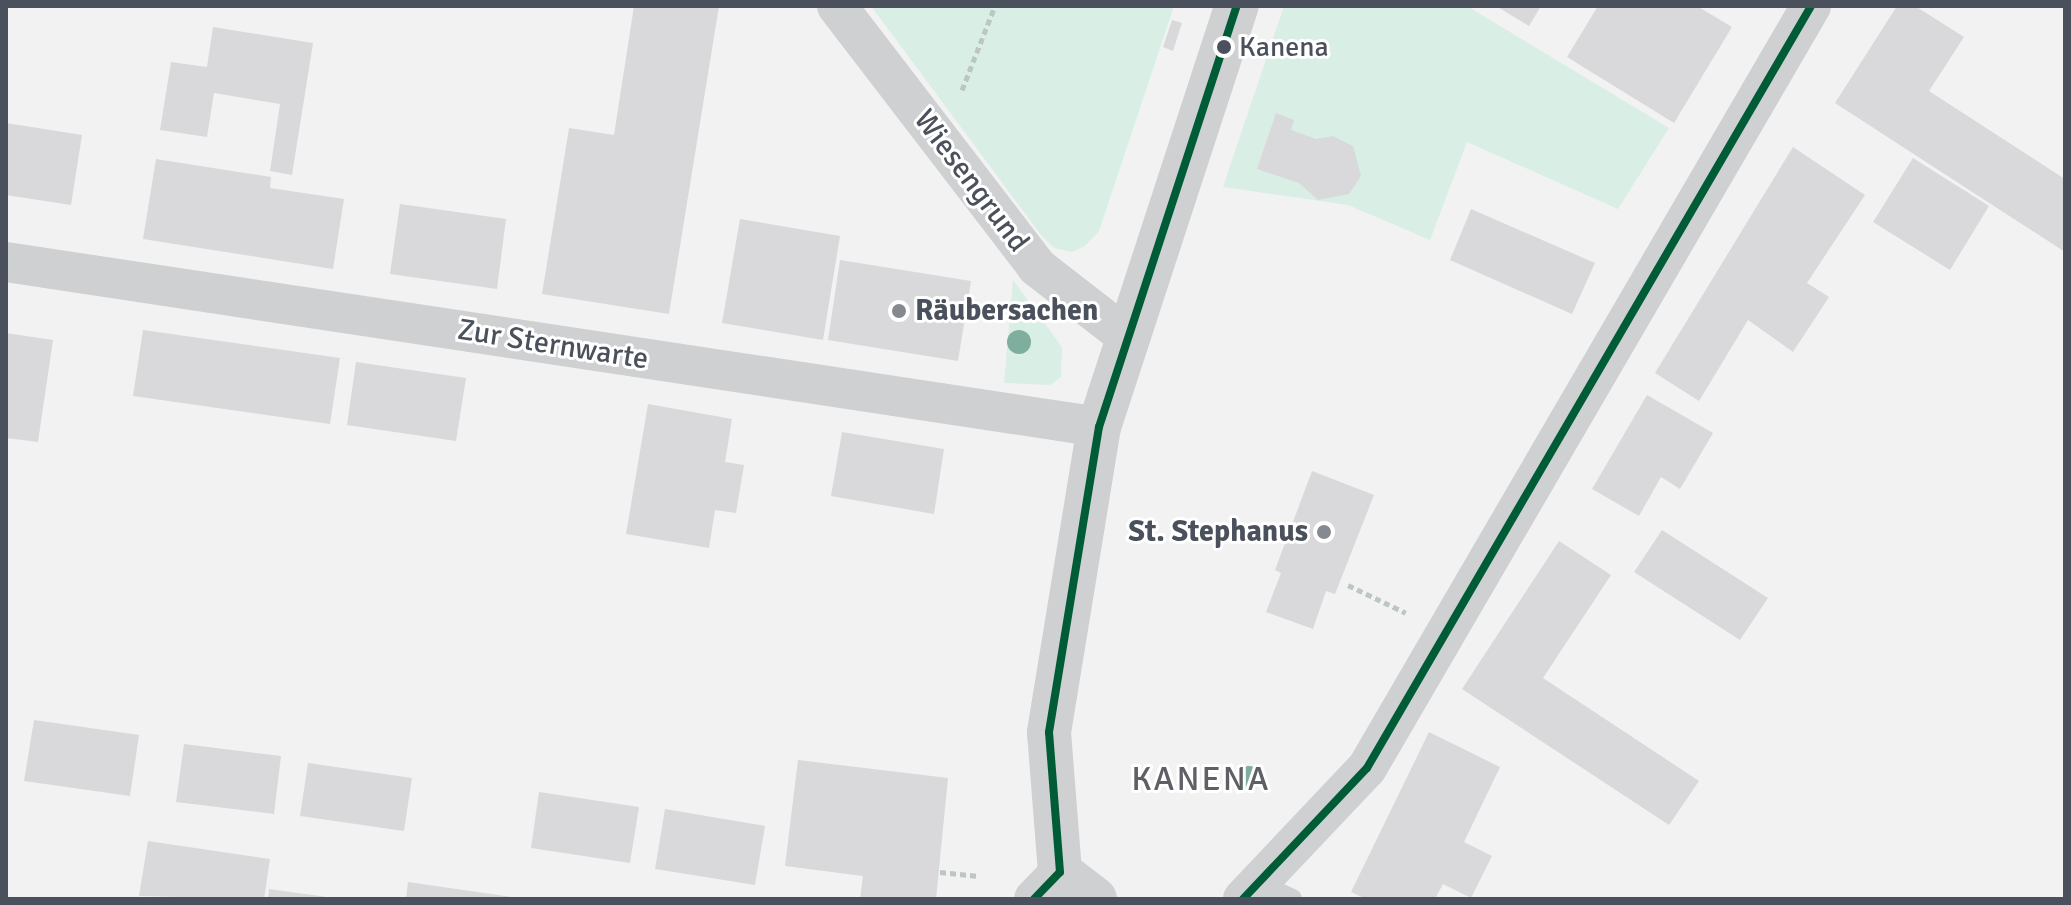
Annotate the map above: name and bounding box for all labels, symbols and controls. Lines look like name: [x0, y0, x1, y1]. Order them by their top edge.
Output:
place label: Kanena: [1239, 30, 1329, 64]
marker: Kanena: [1216, 39, 1232, 55]
street label: Wiesengrund: [906, 103, 1036, 259]
place label: Räubersachen: [915, 293, 1098, 329]
marker: Räubersachen: [890, 302, 908, 320]
street label: Zur Sternwarte: [455, 312, 651, 378]
place label: St. Stephanus: [1128, 514, 1308, 550]
marker: St. Stephanus: [1315, 523, 1333, 541]
district label: KANENA: [1131, 760, 1271, 800]

